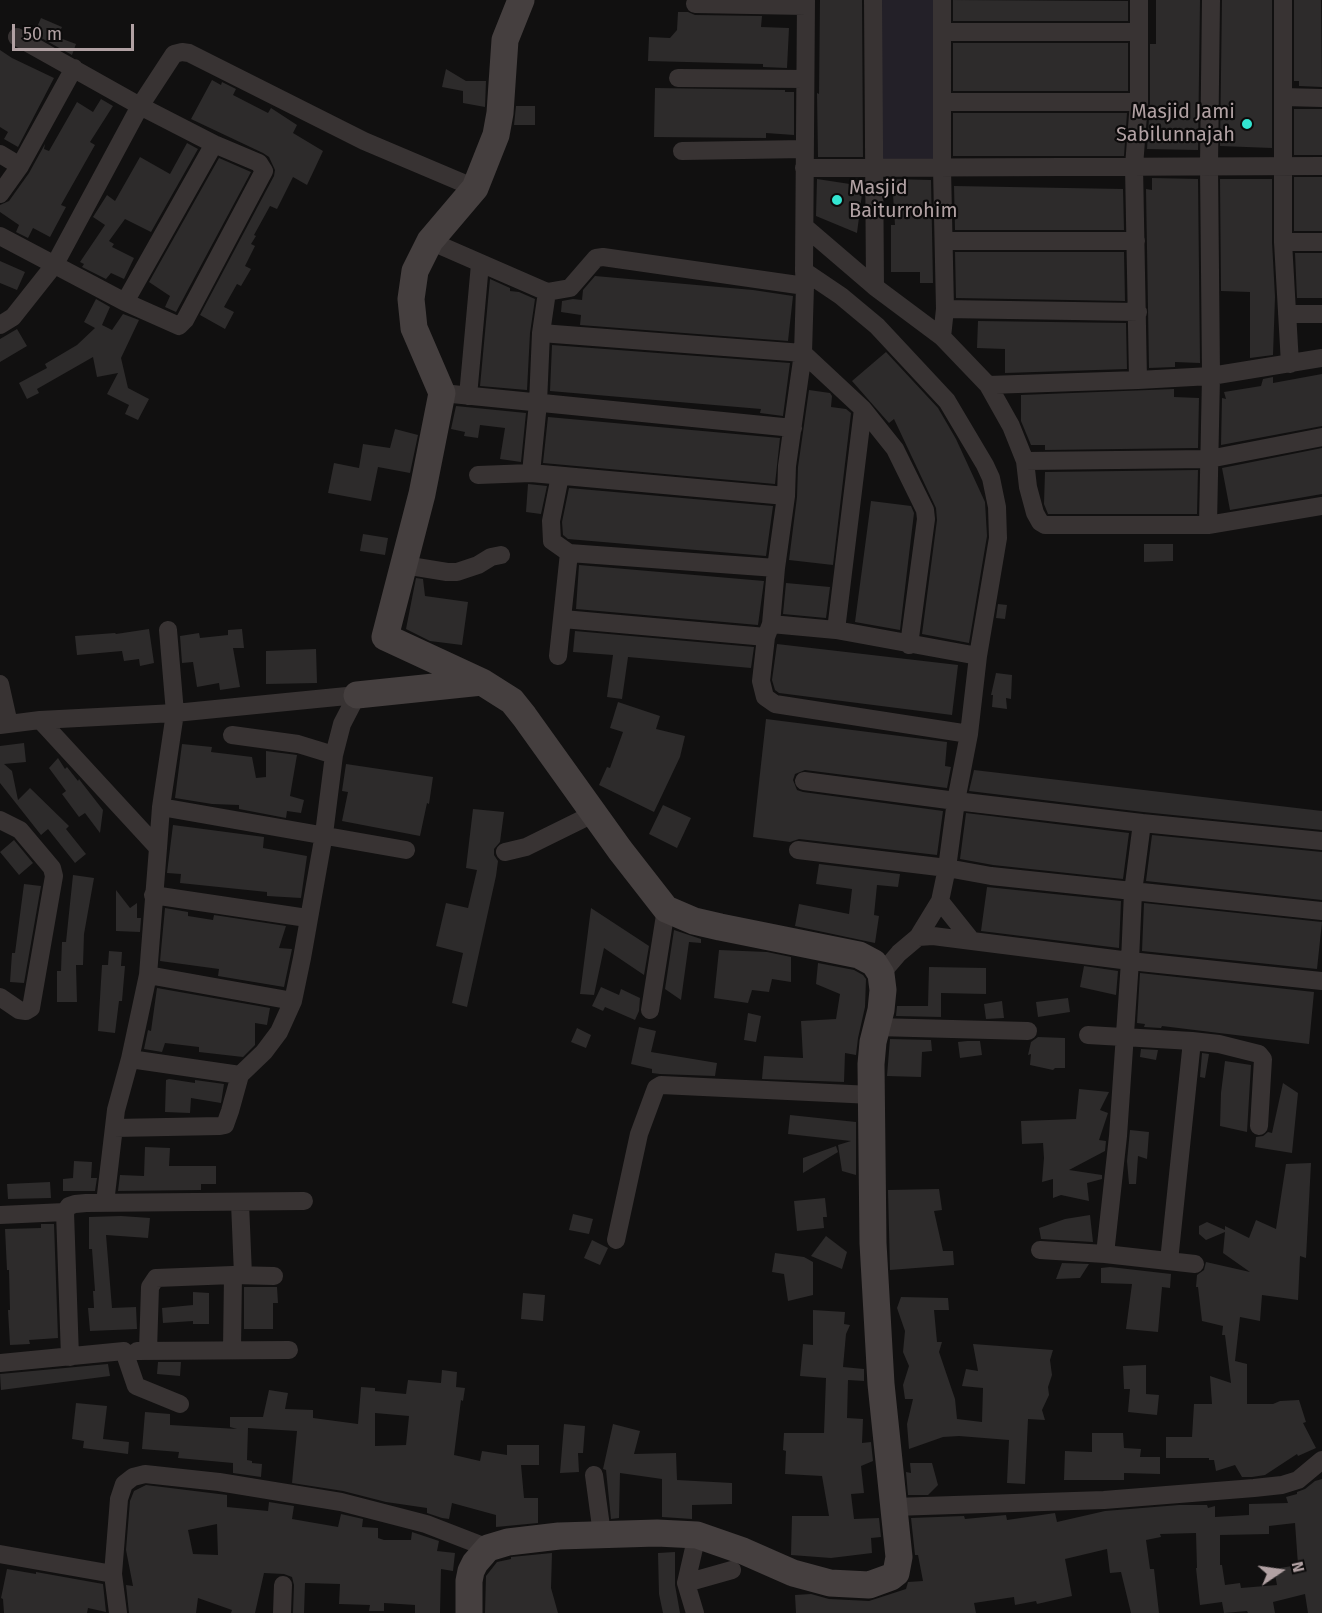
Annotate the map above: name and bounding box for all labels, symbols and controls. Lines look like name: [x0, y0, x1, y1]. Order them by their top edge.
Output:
scale bar: [15, 12, 136, 50]
text: 50 m: [23, 23, 62, 45]
place label: Masjid Jami Sabilunnajah: [1116, 100, 1235, 147]
marker: Masjid Jami Sabilunnajah: [1240, 117, 1254, 131]
place label: Masjid Baiturrohim: [849, 176, 958, 223]
marker: Masjid Baiturrohim: [830, 193, 844, 207]
north arrow: [1250, 1541, 1310, 1601]
text: N: [1288, 1560, 1308, 1574]

